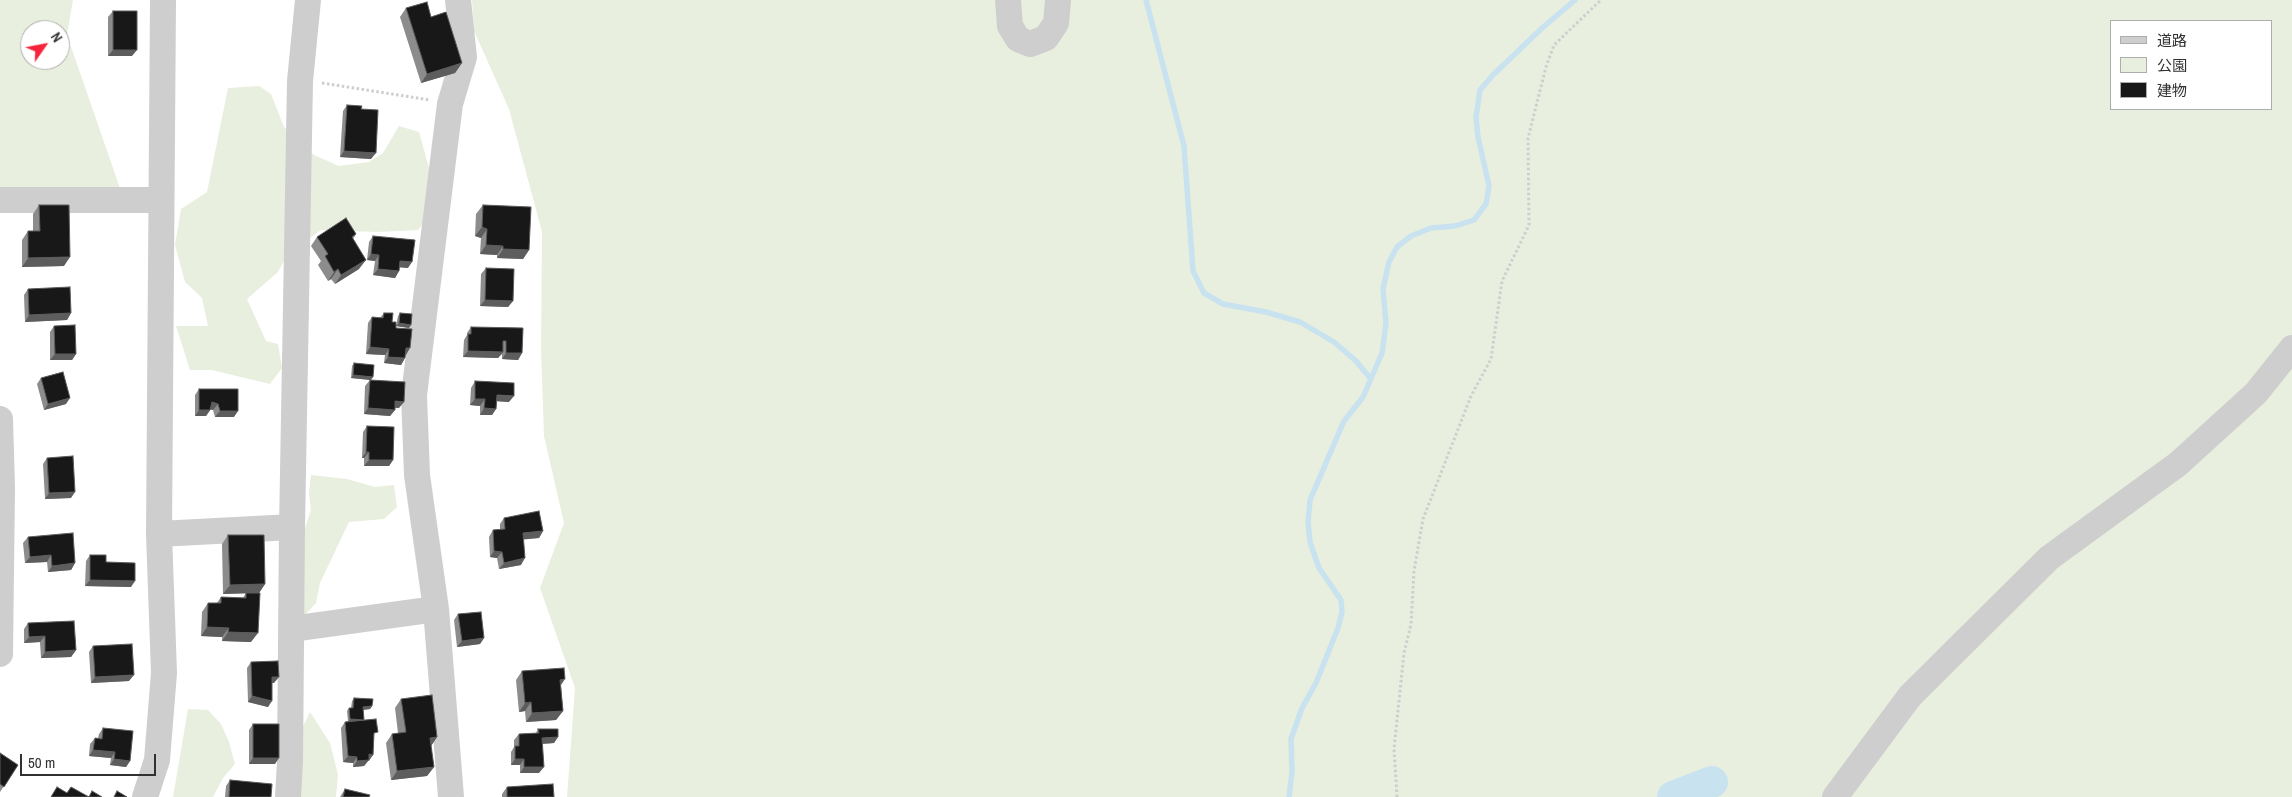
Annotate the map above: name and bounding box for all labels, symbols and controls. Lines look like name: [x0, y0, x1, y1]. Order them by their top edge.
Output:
north arrow: [20, 20, 70, 70]
legend: [2110, 20, 2272, 110]
text: N: [47, 29, 67, 46]
text: 道路: [2157, 30, 2187, 51]
text: 公園: [2157, 55, 2187, 76]
text: 建物: [2157, 80, 2187, 101]
scale bar: [22, 744, 159, 776]
text: 50 m: [28, 752, 55, 773]

